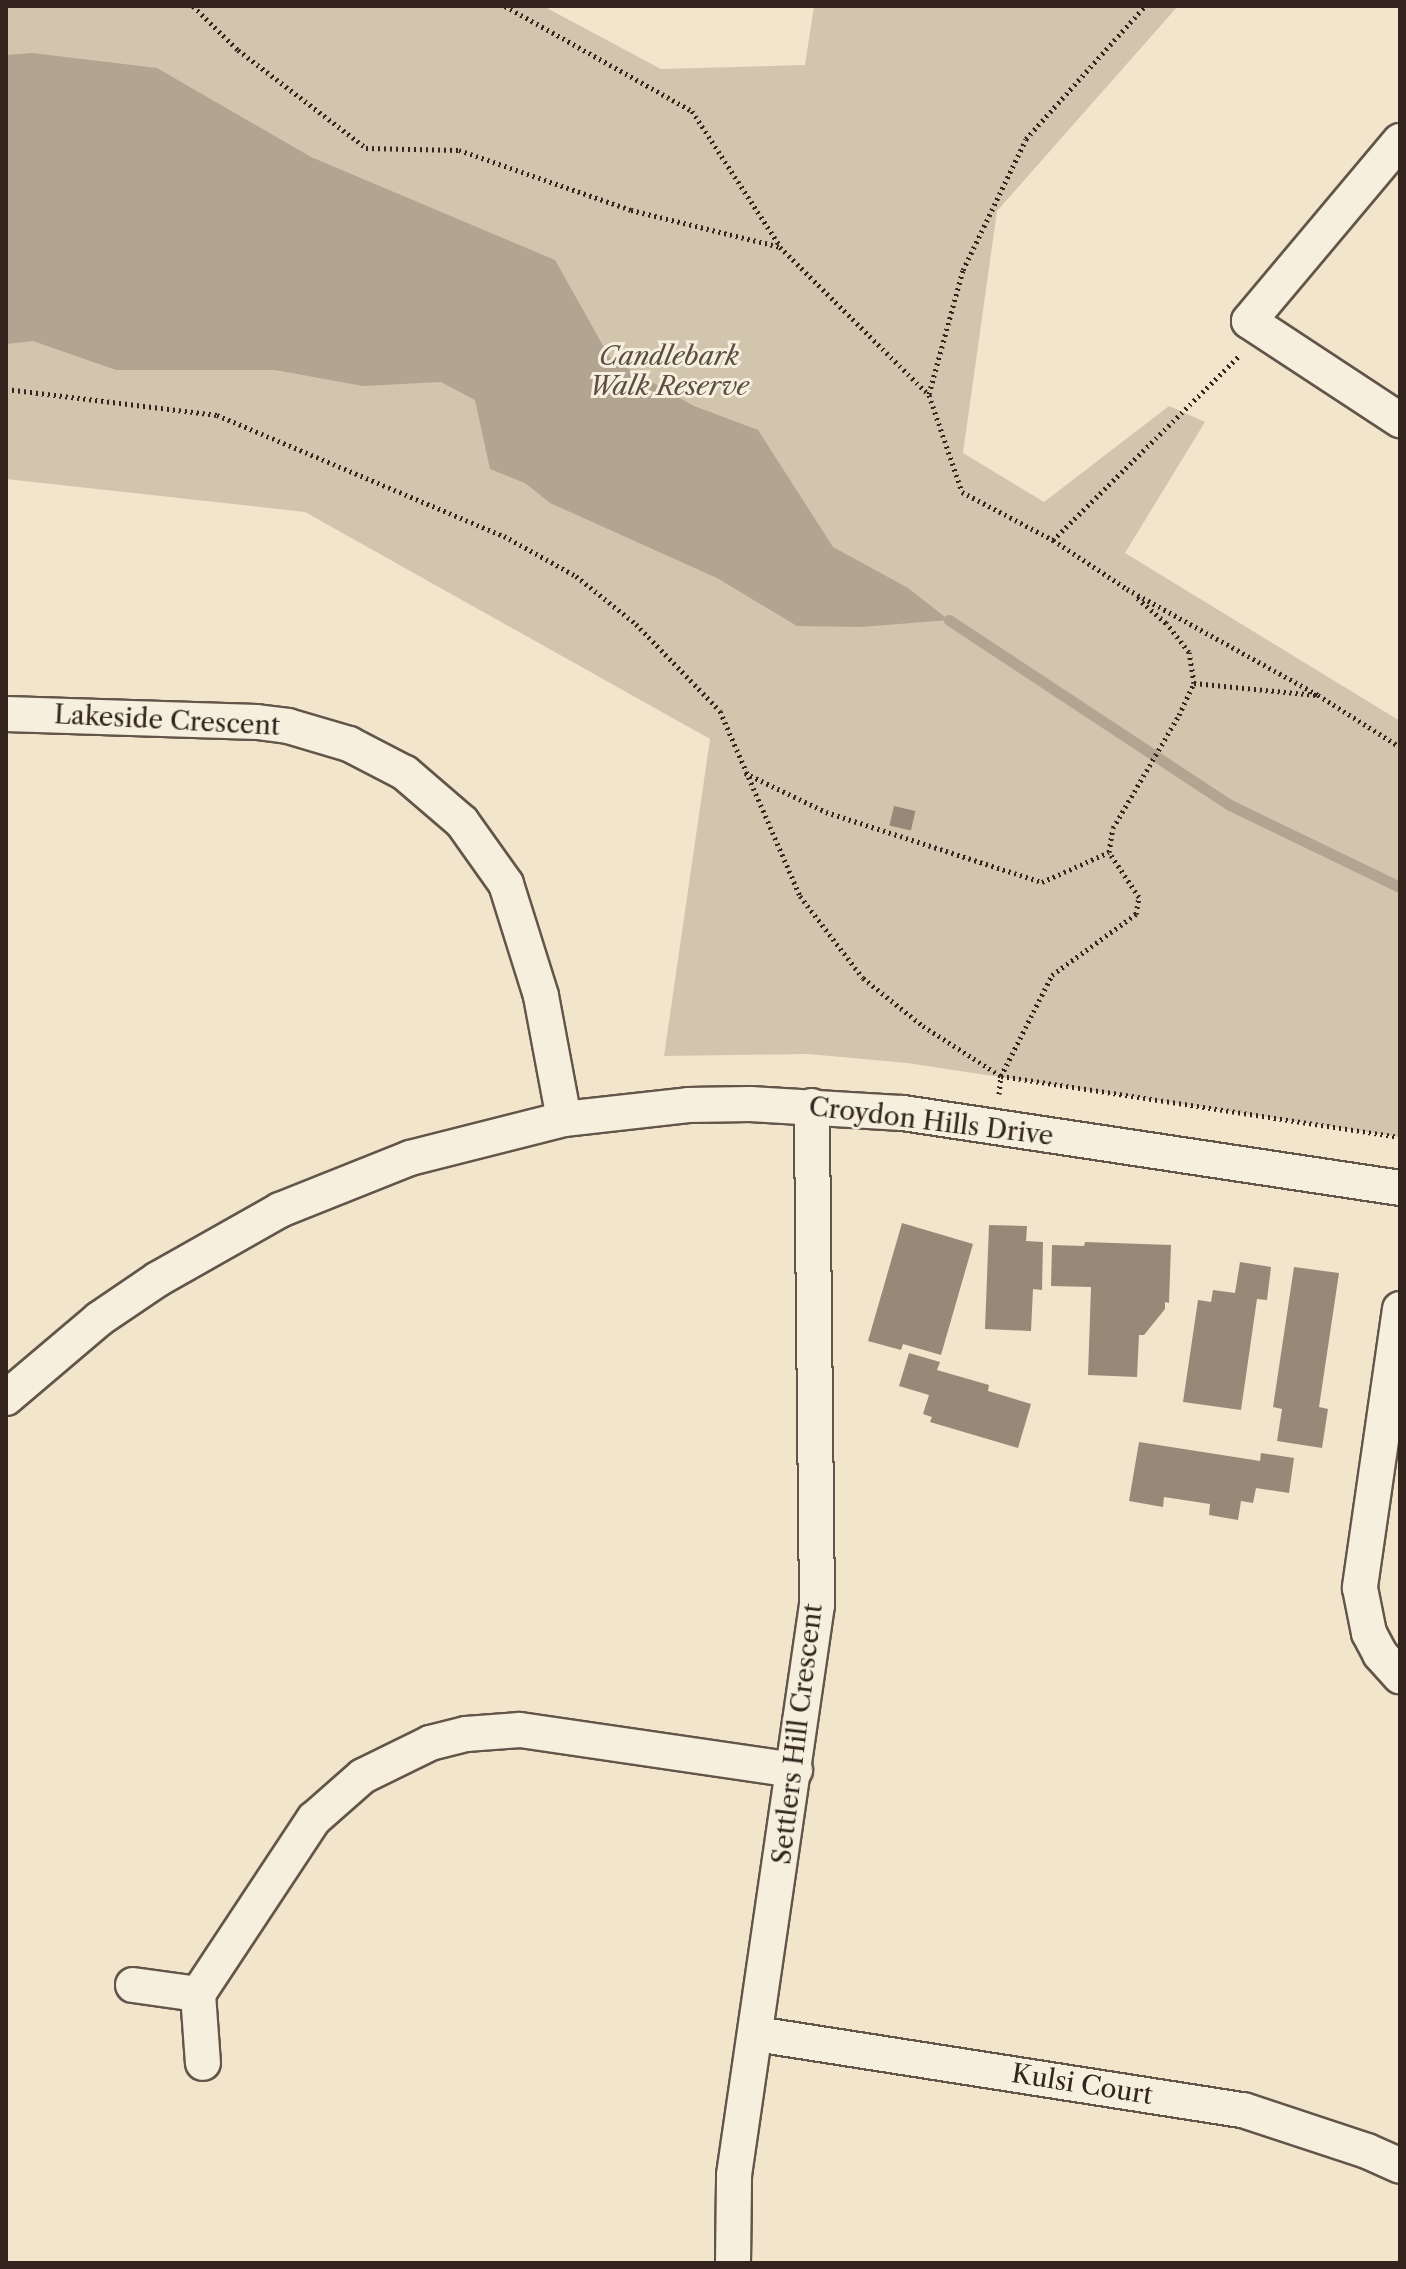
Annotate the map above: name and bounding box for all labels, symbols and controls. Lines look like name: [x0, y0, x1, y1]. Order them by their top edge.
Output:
park label: Candlebark Walk Reserve: [589, 341, 749, 402]
street label: Lakeside Crescent: [53, 700, 281, 742]
street label: Croydon Hills Drive: [807, 1092, 1055, 1152]
street label: Settlers Hill Crescent: [767, 1602, 829, 1866]
street label: Kulsi Court: [1009, 2058, 1155, 2112]

